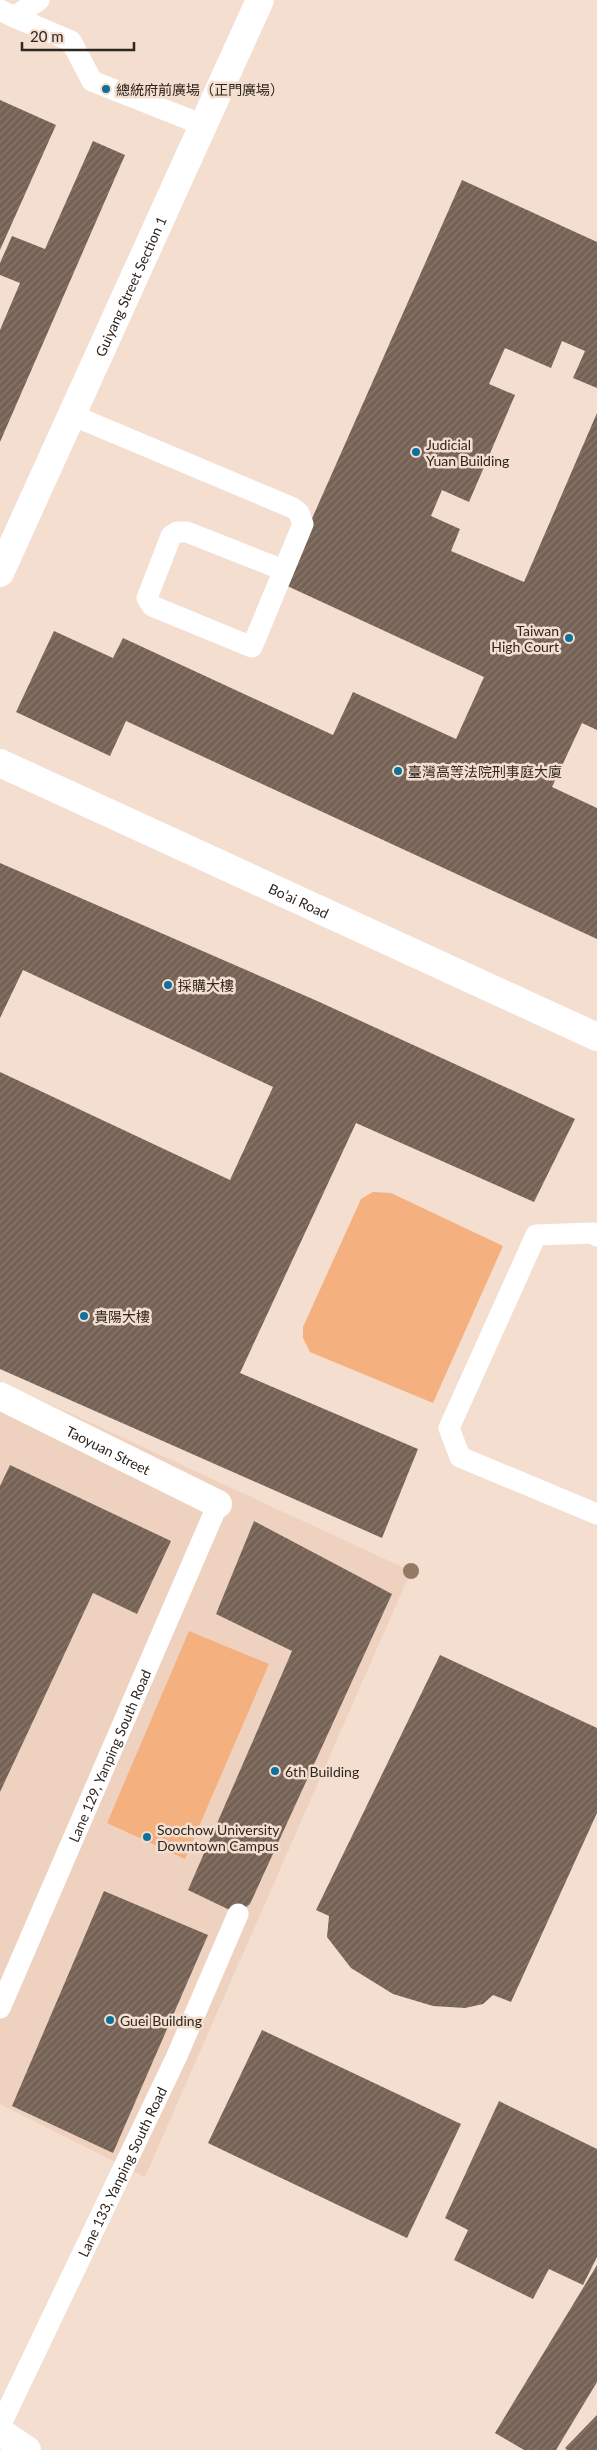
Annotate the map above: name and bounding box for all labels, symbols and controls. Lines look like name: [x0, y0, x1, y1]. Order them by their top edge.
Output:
scale bar: [22, 20, 135, 52]
text: 20 m: [30, 27, 64, 45]
place label: 總統府前廣場（正門廣場）: [116, 81, 284, 98]
marker: 總統府前廣場（正門廣場）: [100, 83, 112, 95]
street label: Guiyang Street Section 1: [91, 213, 169, 359]
place label: Judicial Yuan Building: [426, 436, 509, 469]
marker: Judicial Yuan Building: [410, 446, 422, 458]
place label: Taiwan High Court: [491, 622, 559, 655]
marker: Taiwan High Court: [563, 632, 575, 644]
place label: 臺灣高等法院刑事庭大廈: [408, 763, 562, 780]
marker: 臺灣高等法院刑事庭大廈: [392, 765, 404, 777]
street label: Bo’ai Road: [266, 879, 332, 921]
place label: 採購大樓: [178, 977, 234, 994]
marker: 採購大樓: [162, 979, 174, 991]
place label: 貴陽大樓: [94, 1308, 150, 1325]
marker: 貴陽大樓: [78, 1310, 90, 1322]
street label: Taoyuan Street: [64, 1422, 153, 1478]
street label: Lane 129, Yanping South Road: [64, 1667, 154, 1844]
place label: 6th Building: [285, 1763, 359, 1780]
marker: 6th Building: [269, 1765, 281, 1777]
place label: Soochow University Downtown Campus: [157, 1821, 280, 1854]
marker: Soochow University Downtown Campus: [141, 1831, 153, 1843]
place label: Guei Building: [120, 2012, 202, 2029]
marker: Guei Building: [104, 2014, 116, 2026]
street label: Lane 133, Yanping South Road: [74, 2084, 170, 2259]

